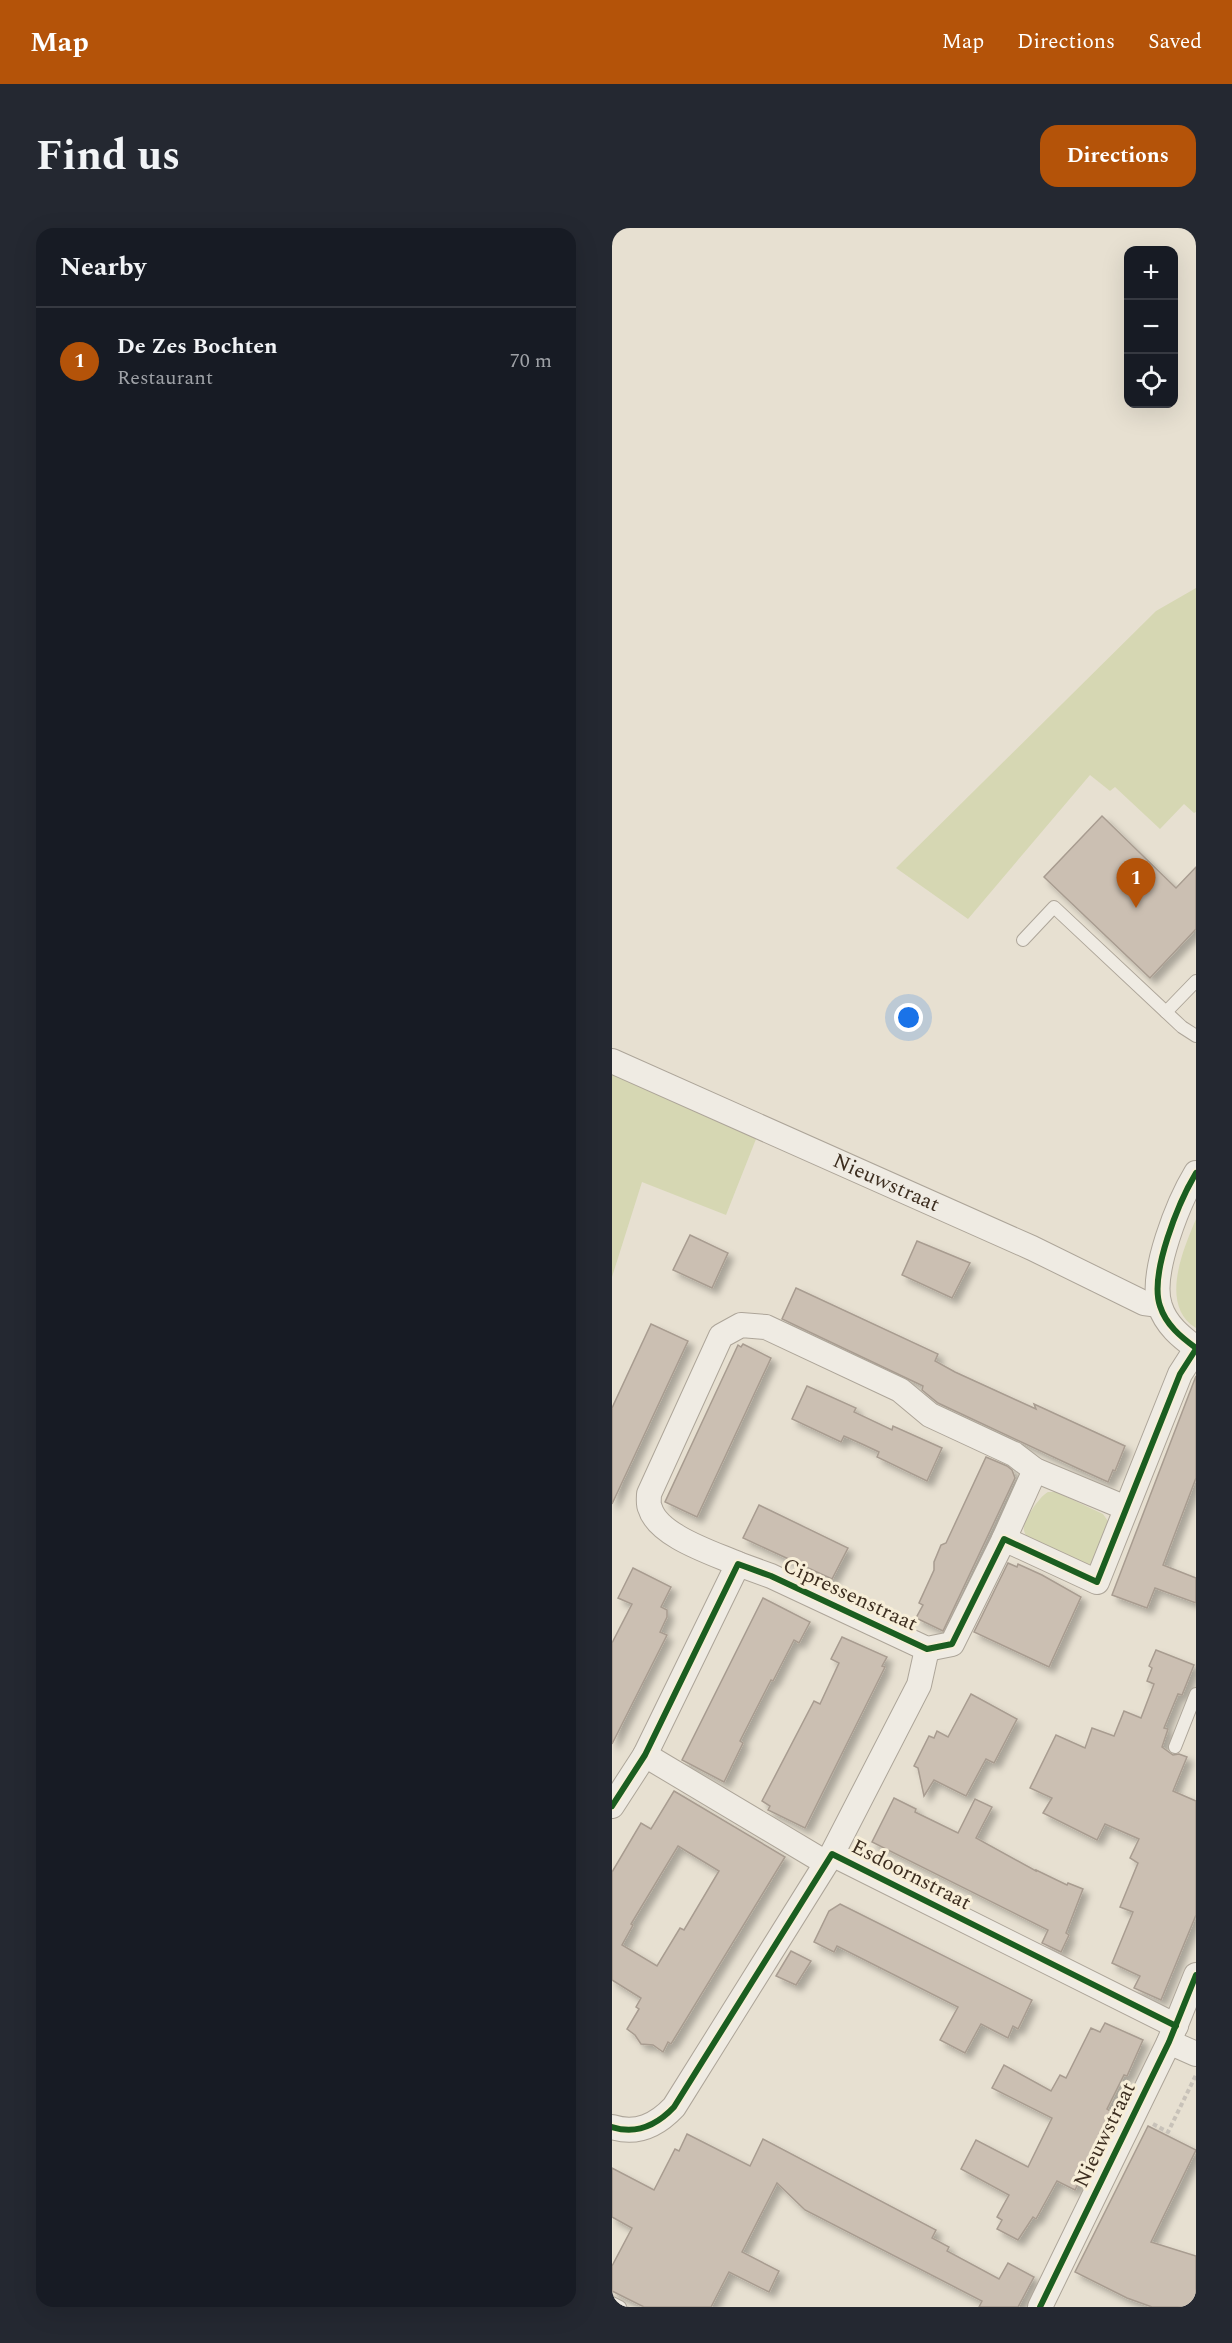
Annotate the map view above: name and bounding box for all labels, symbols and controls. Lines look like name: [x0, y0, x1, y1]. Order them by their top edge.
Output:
text: Map: [30, 21, 89, 64]
text: Map: [942, 26, 984, 58]
text: Directions: [1017, 26, 1115, 58]
text: Saved: [1148, 26, 1202, 58]
text: Find us: [36, 125, 180, 188]
button: Directions: [1040, 125, 1196, 187]
map controls: [1124, 246, 1178, 408]
button: +: [1124, 246, 1178, 300]
text: Nearby: [60, 247, 146, 287]
button: −: [1124, 300, 1178, 354]
text: De Zes Bochten: [117, 330, 278, 363]
text: 1: [74, 346, 85, 376]
text: 70 m: [510, 346, 552, 376]
button: locate: [1124, 354, 1178, 408]
text: Restaurant: [117, 363, 213, 393]
pin: 1: [1116, 858, 1156, 908]
your location: [894, 1003, 923, 1032]
street label: Nieuwstraat: [827, 1145, 945, 1221]
street label: Cipressenstraat: [777, 1550, 923, 1640]
street label: Esdoornstraat: [845, 1831, 977, 1919]
street label: Nieuwstraat: [1066, 2077, 1144, 2193]

